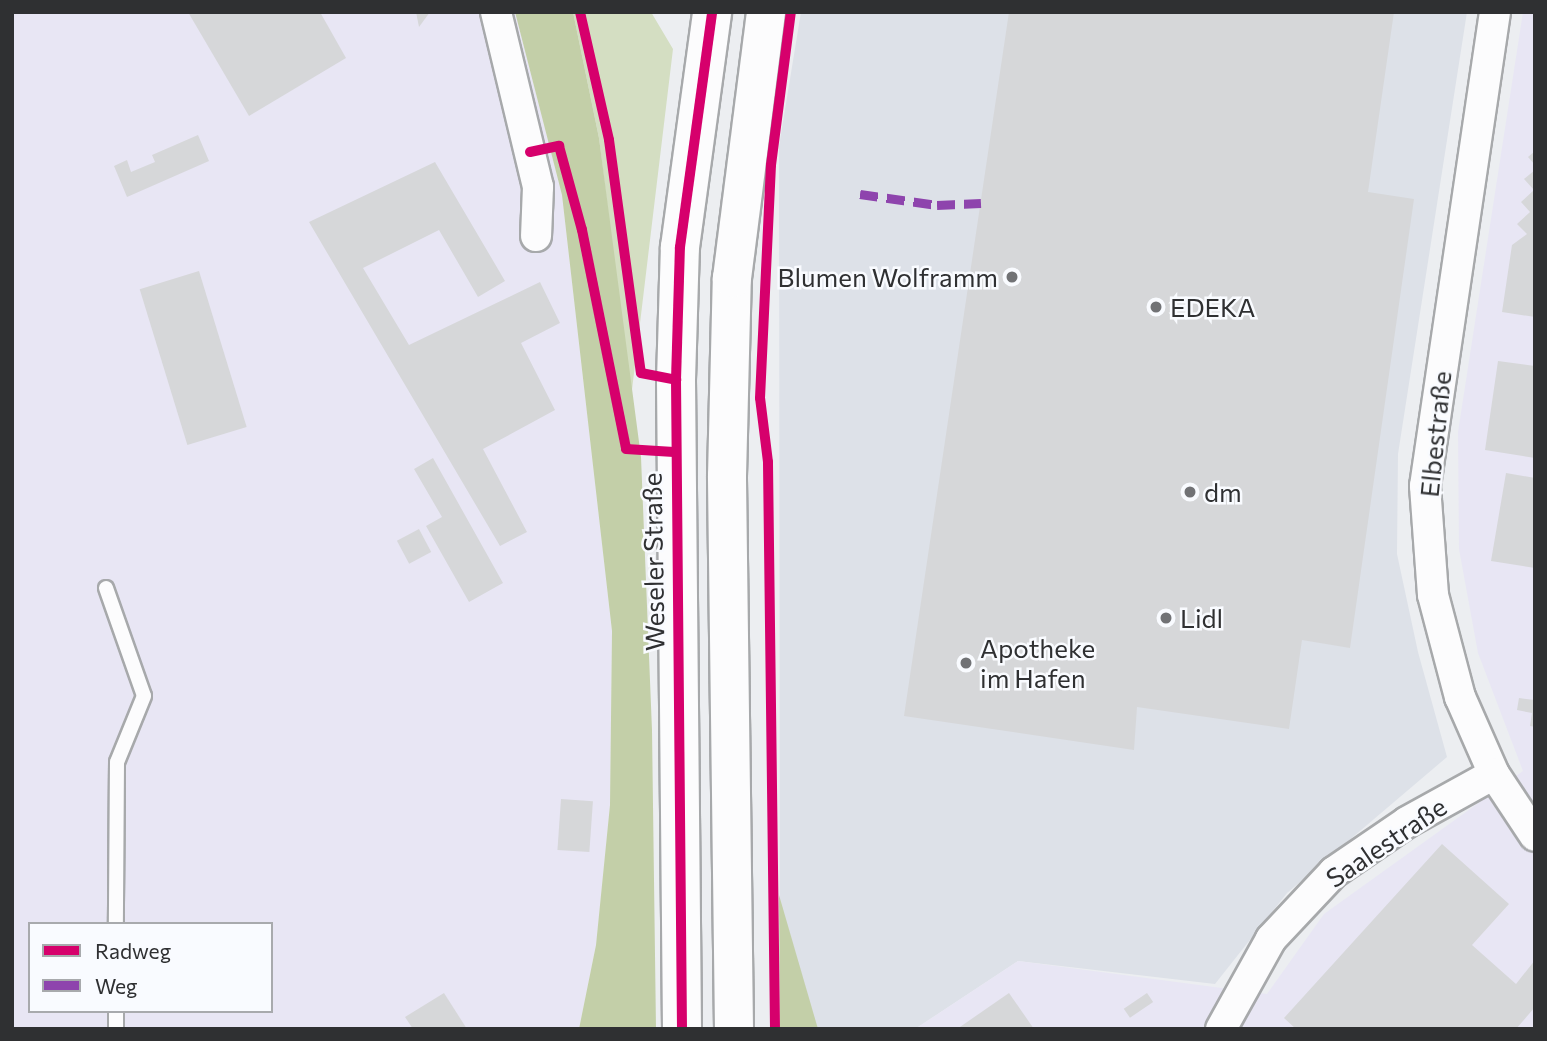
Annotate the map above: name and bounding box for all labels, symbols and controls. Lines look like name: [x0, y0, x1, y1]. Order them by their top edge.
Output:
place label: Blumen Wolframm: [778, 261, 998, 293]
marker: Blumen Wolframm: [1004, 269, 1020, 285]
place label: EDEKA: [1170, 291, 1255, 323]
marker: EDEKA: [1148, 299, 1164, 315]
street label: Elbestraße: [1413, 369, 1457, 499]
street label: Weseler Straße: [636, 472, 670, 652]
place label: dm: [1204, 476, 1242, 508]
marker: dm: [1182, 484, 1198, 500]
place label: Lidl: [1180, 602, 1223, 634]
marker: Lidl: [1158, 610, 1174, 626]
place label: Apotheke im Hafen: [980, 632, 1095, 694]
marker: Apotheke im Hafen: [958, 655, 974, 671]
street label: Saalestraße: [1320, 790, 1452, 894]
legend: [28, 922, 273, 1013]
text: Radweg: [95, 938, 171, 963]
text: Weg: [95, 973, 137, 998]

